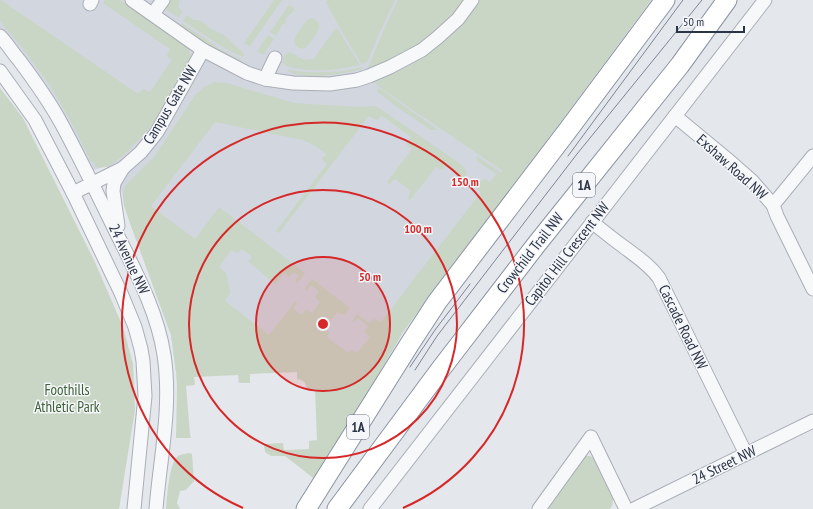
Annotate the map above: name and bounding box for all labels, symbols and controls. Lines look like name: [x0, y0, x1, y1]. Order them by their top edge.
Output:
scale bar: [677, 8, 744, 34]
text: 50 m: [683, 14, 704, 29]
street label: Campus Gate NW: [139, 62, 201, 148]
street label: Exshaw Road NW: [693, 130, 772, 203]
road number: 1A: [573, 173, 595, 197]
text: 150 m: [451, 174, 479, 189]
street label: Capitol Hill Crescent NW: [520, 198, 613, 309]
street label: Crowchild Trail NW: [492, 208, 567, 297]
street label: 24 Avenue NW: [105, 221, 154, 297]
text: 100 m: [404, 221, 432, 236]
text: 50 m: [359, 269, 381, 284]
street label: Cascade Road NW: [655, 281, 712, 372]
centre of rings: [316, 317, 330, 331]
park label: Foothills Athletic Park: [34, 380, 100, 416]
road number: 1A: [347, 415, 369, 439]
street label: 24 Street NW: [689, 441, 759, 488]

